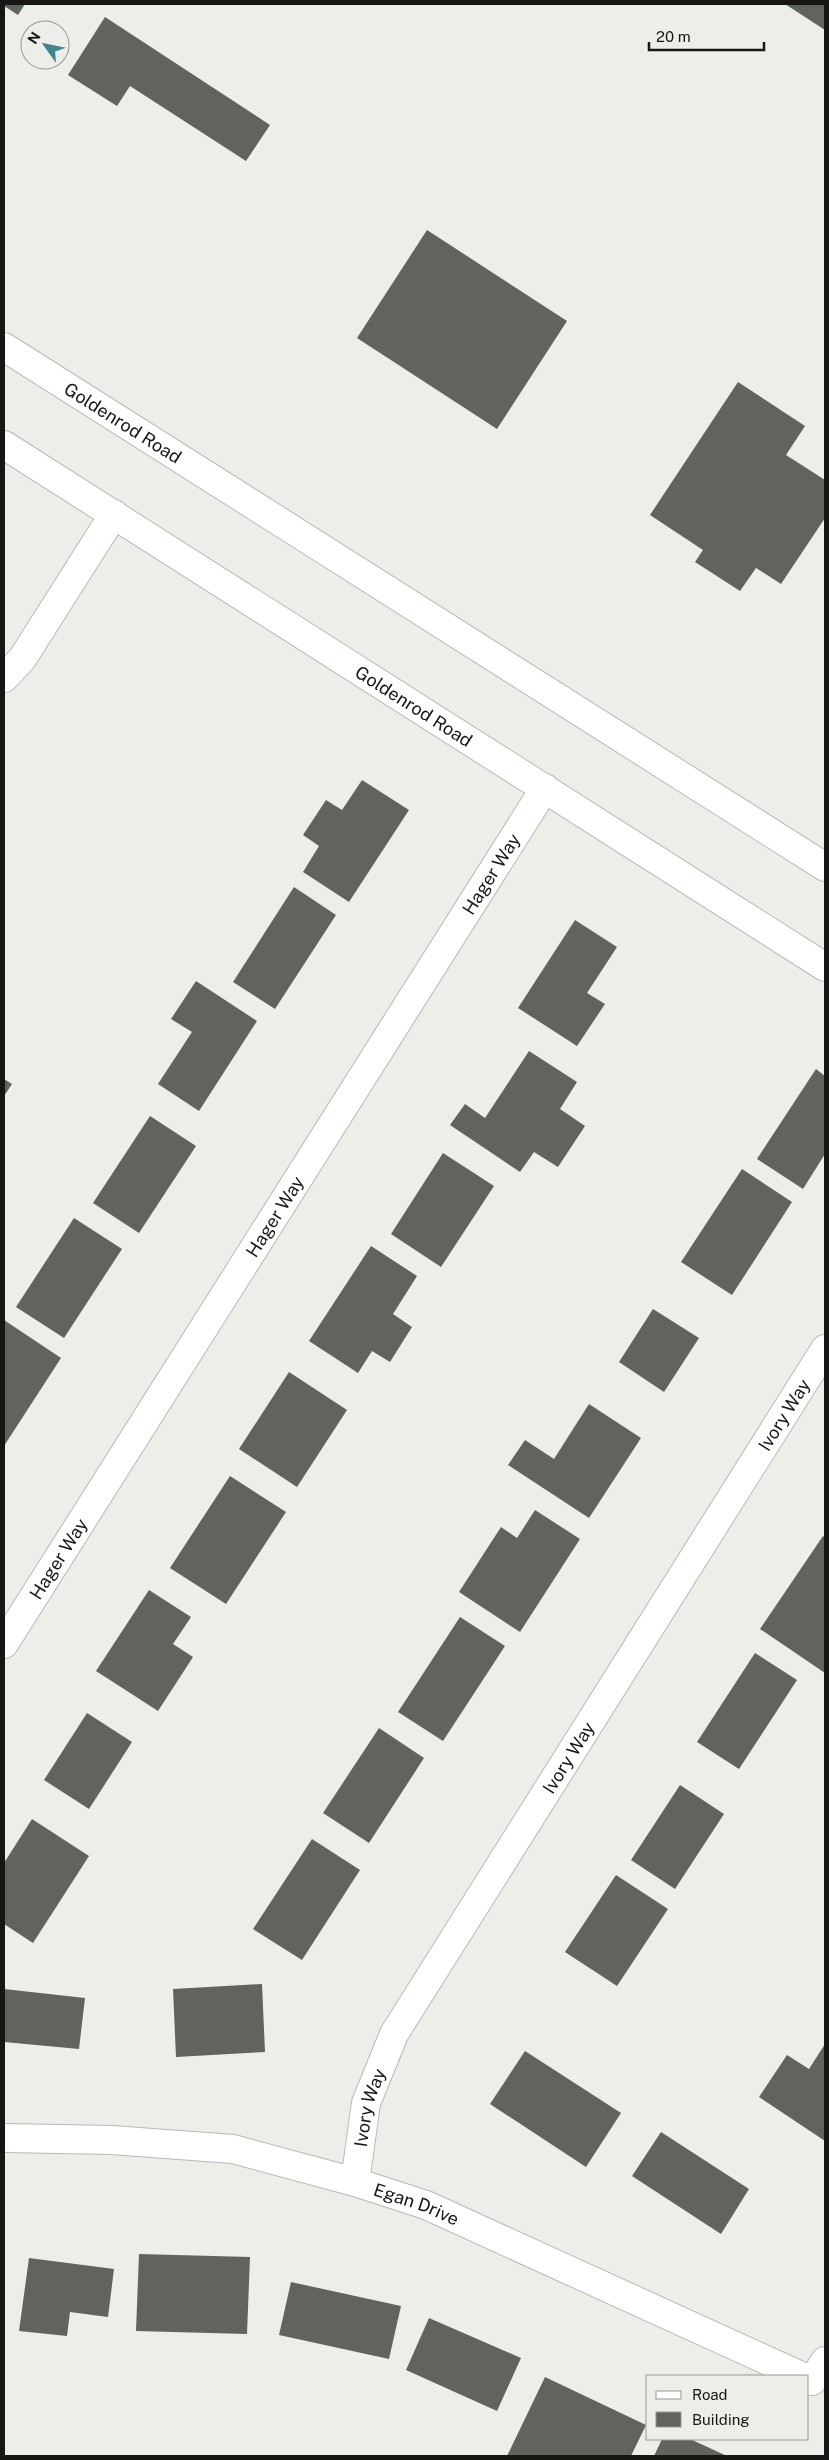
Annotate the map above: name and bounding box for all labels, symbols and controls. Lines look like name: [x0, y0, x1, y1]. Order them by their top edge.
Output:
north arrow: [20, 20, 70, 70]
scale bar: [649, 20, 764, 52]
text: 20 m: [656, 28, 691, 45]
text: N: [24, 29, 44, 47]
street label: Goldenrod Road: [61, 378, 186, 467]
street label: Goldenrod Road: [352, 661, 477, 751]
street label: Hager Way: [457, 829, 524, 918]
street label: Hager Way: [241, 1172, 308, 1261]
street label: Ivory Way: [753, 1375, 814, 1454]
street label: Hager Way: [25, 1514, 91, 1603]
street label: Ivory Way: [538, 1717, 599, 1797]
street label: Ivory Way: [350, 2065, 390, 2148]
street label: Egan Drive: [371, 2178, 463, 2229]
legend: [646, 2375, 809, 2440]
text: Road: [692, 2386, 728, 2403]
text: Building: [692, 2411, 750, 2428]

